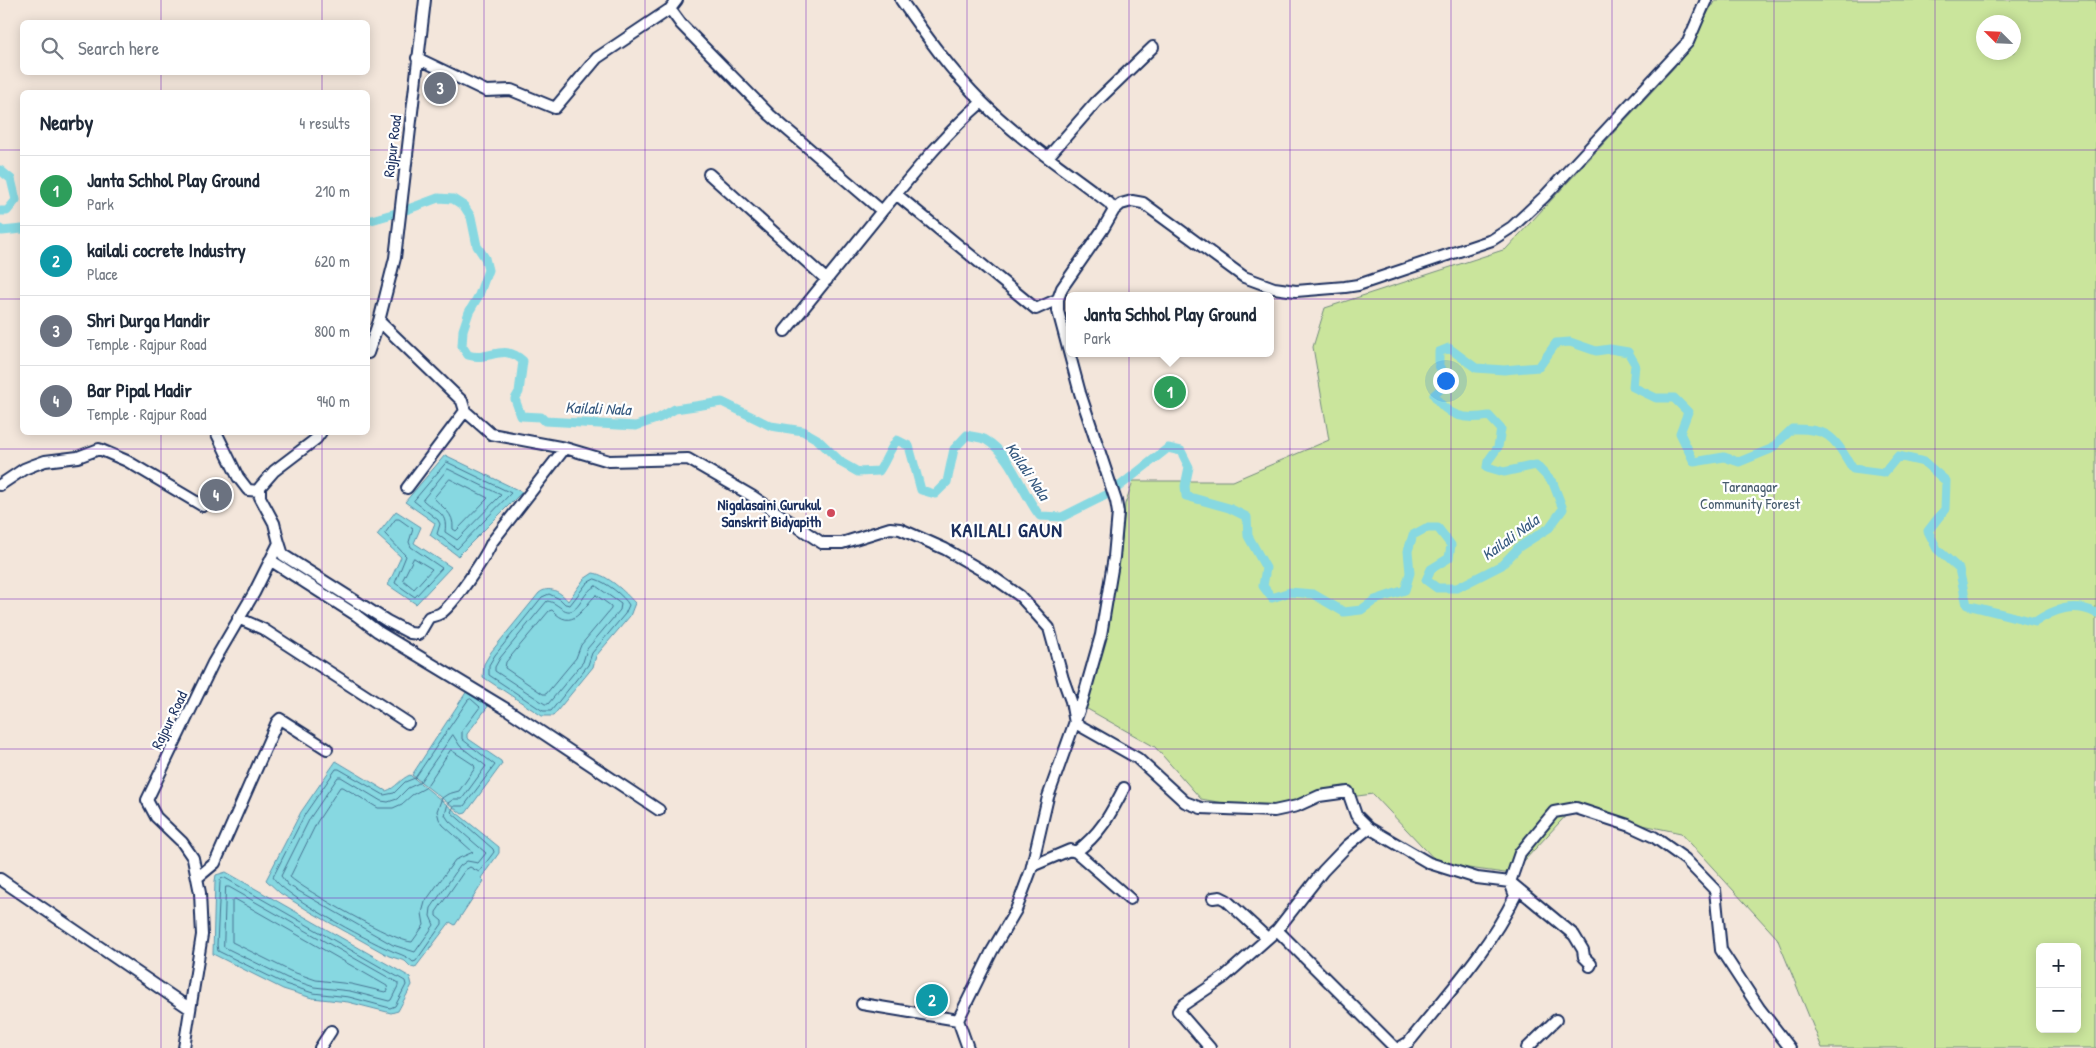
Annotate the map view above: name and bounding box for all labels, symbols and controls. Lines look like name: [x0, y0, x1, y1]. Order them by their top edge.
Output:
north arrow: [1976, 15, 2021, 60]
search box: [20, 20, 370, 75]
icon: search: [38, 34, 66, 62]
text: Search here: [78, 35, 159, 61]
pin: 3: [424, 69, 456, 107]
text: Nearby: [40, 108, 93, 137]
text: 4 results: [299, 112, 350, 134]
street label: Rajpur Road: [378, 114, 406, 178]
text: Janta Schhol Play Ground: [87, 167, 259, 193]
text: 1: [53, 180, 59, 202]
text: 210 m: [315, 180, 350, 202]
text: Park: [87, 193, 114, 215]
text: kailali cocrete Industry: [87, 237, 246, 263]
text: 2: [52, 250, 60, 272]
text: 620 m: [314, 250, 350, 272]
text: Place: [87, 263, 118, 285]
popup: [1066, 292, 1274, 357]
text: Janta Schhol Play Ground: [1084, 301, 1256, 327]
text: Shri Durga Mandir: [87, 307, 210, 333]
text: 3: [52, 320, 60, 342]
text: 800 m: [314, 320, 350, 342]
text: Park: [1084, 327, 1111, 349]
text: Temple · Rajpur Road: [87, 333, 206, 355]
your location: [1433, 368, 1459, 394]
pin: 1: [1154, 373, 1186, 411]
text: Bar Pipal Madir: [87, 377, 192, 403]
text: 4: [53, 390, 59, 412]
text: 940 m: [316, 390, 350, 412]
water label: Kailali Nala: [565, 396, 633, 420]
text: Temple · Rajpur Road: [87, 403, 206, 425]
water label: Kailali Nala: [1001, 438, 1056, 506]
pin: 4: [200, 476, 232, 514]
park label: Taranagar Community Forest: [1700, 476, 1801, 514]
place label: Nigalasaini Gurukul Sanskrit Bidyapith: [717, 494, 822, 533]
marker: Nigalasaini Gurukul Sanskrit Bidyapith: [825, 507, 837, 519]
water label: Kailali Nala: [1477, 508, 1544, 565]
district label: KAILALI GAUN: [951, 516, 1063, 543]
street label: Rajpur Road: [146, 687, 192, 753]
map controls: [2036, 943, 2081, 1033]
button: +: [2036, 943, 2081, 988]
pin: 2: [916, 981, 948, 1019]
button: −: [2036, 988, 2081, 1033]

